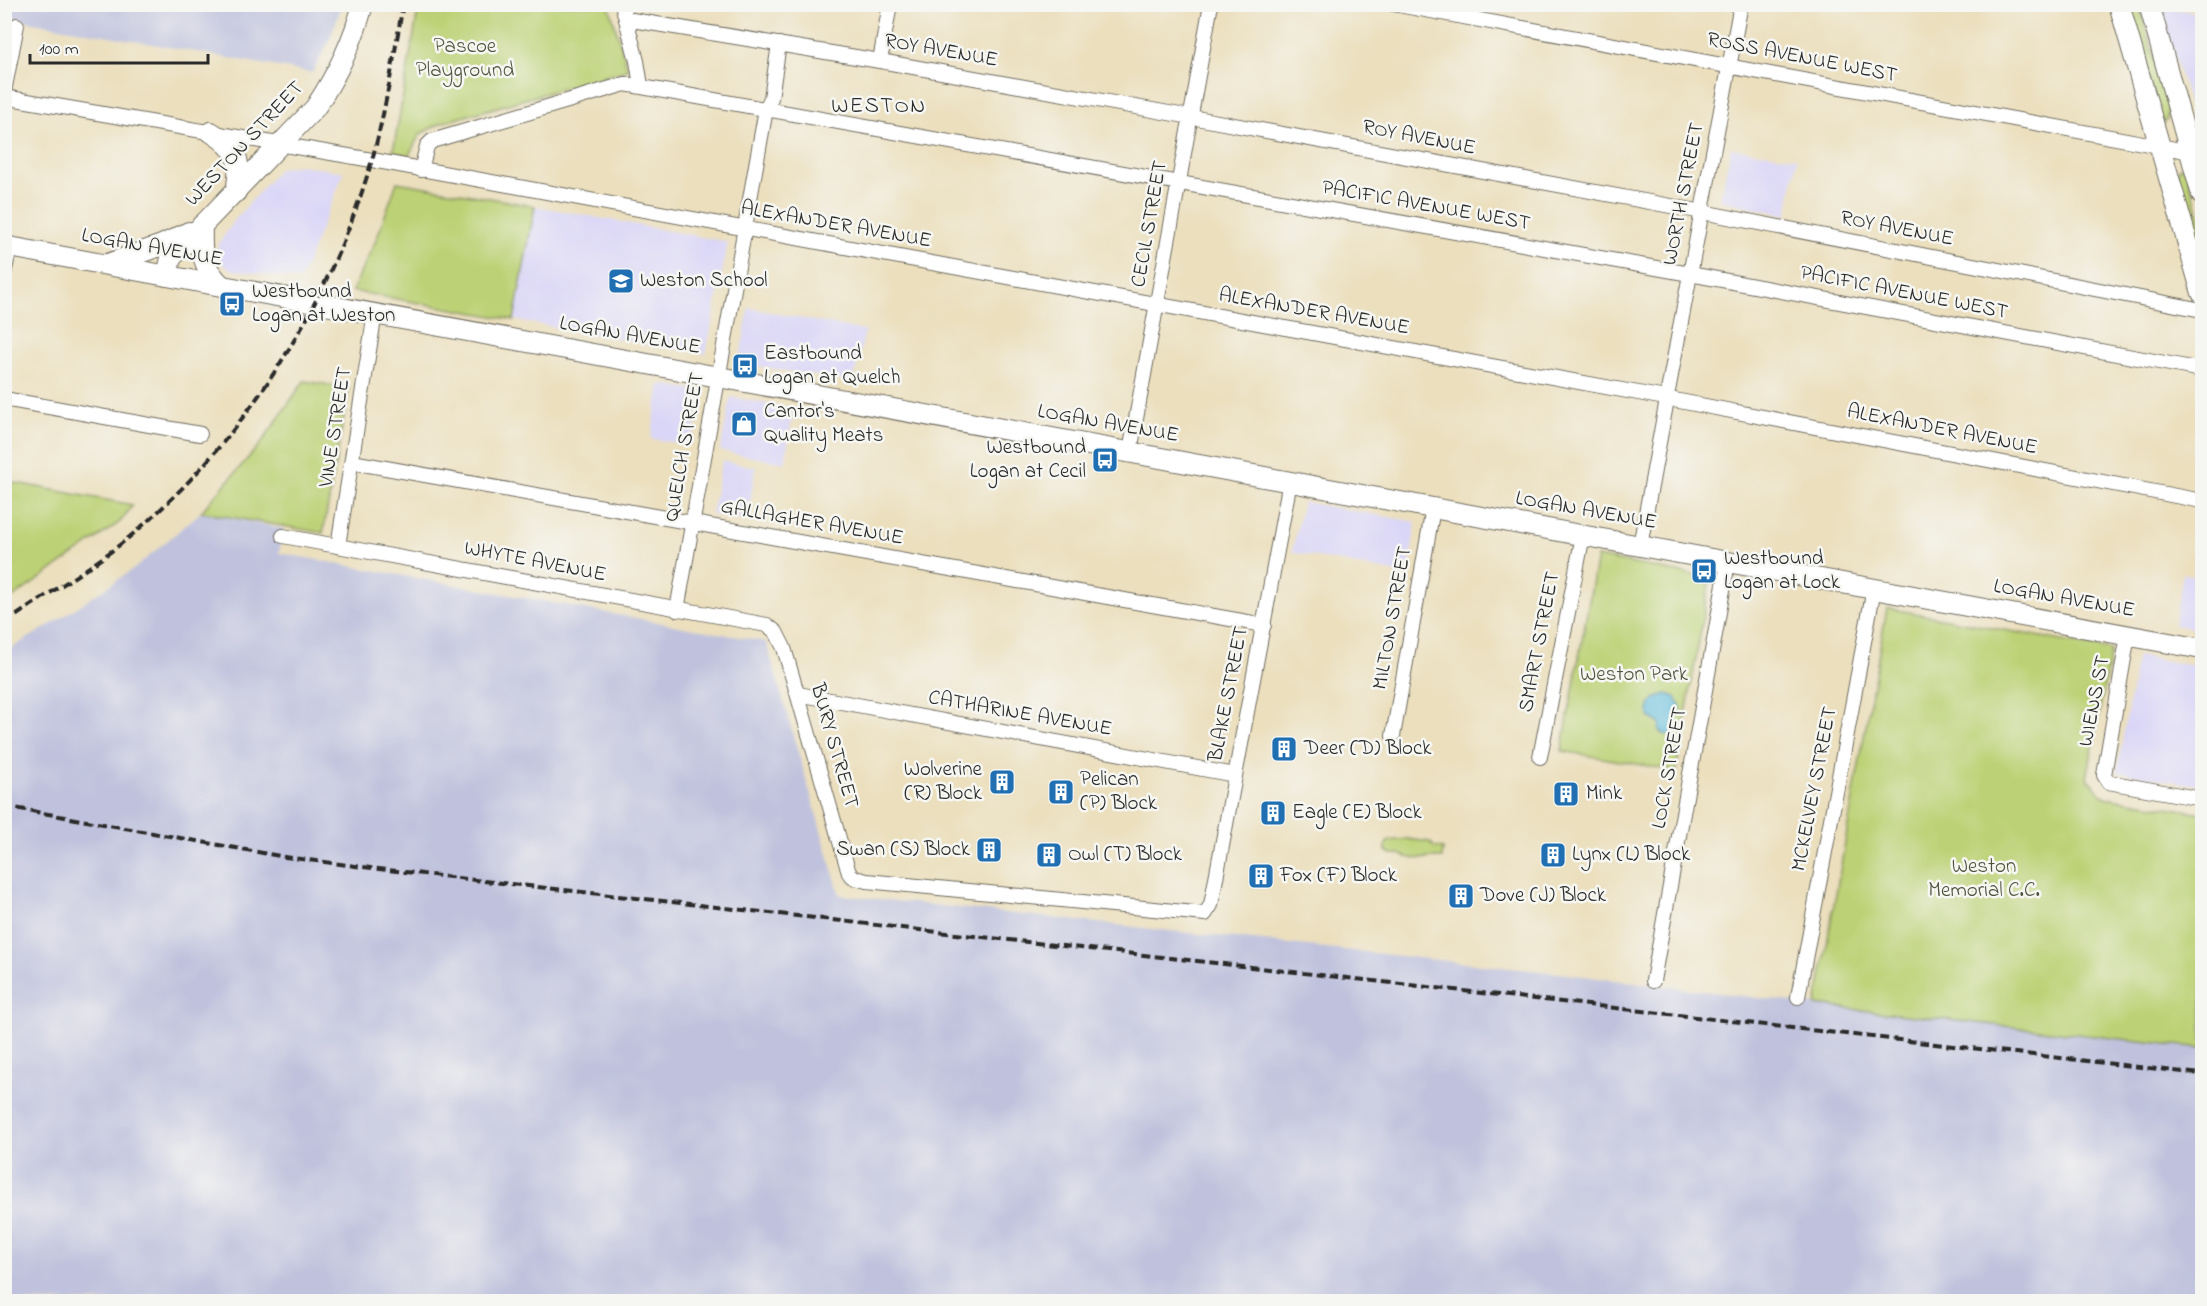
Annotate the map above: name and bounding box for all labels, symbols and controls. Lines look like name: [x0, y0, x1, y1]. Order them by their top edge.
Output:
street label: ROSS AVENUE WEST: [1704, 25, 1900, 91]
street label: ROY AVENUE: [882, 26, 1000, 76]
scale bar: [30, 27, 208, 65]
park label: Pascoe Playground: [416, 32, 514, 88]
text: 100 m: [39, 37, 79, 63]
street label: WESTON STREET: [179, 74, 311, 214]
district label: WESTON: [831, 91, 927, 123]
street label: ROY AVENUE: [1360, 112, 1478, 164]
street label: WORTH STREET: [1655, 120, 1713, 268]
street label: CECIL STREET: [1124, 158, 1176, 290]
street label: PACIFIC AVENUE WEST: [1319, 173, 1533, 239]
street label: ALEXANDER AVENUE: [738, 193, 934, 257]
street label: ROY AVENUE: [1838, 203, 1956, 255]
street label: LOGAN AVENUE: [79, 221, 225, 275]
street label: PACIFIC AVENUE WEST: [1798, 258, 2010, 328]
school or university icon: Weston School: [606, 266, 636, 296]
place label: Weston School: [640, 266, 767, 296]
place label: Westbound Logan at Weston: [252, 277, 395, 333]
street label: ALEXANDER AVENUE: [1216, 280, 1412, 344]
bus stop icon: Westbound Logan at Weston: [217, 289, 247, 319]
street label: LOGAN AVENUE: [557, 309, 703, 363]
place label: Eastbound Logan at Quelch: [764, 339, 900, 395]
bus stop icon: Eastbound Logan at Quelch: [730, 351, 760, 381]
street label: VINE STREET: [312, 365, 360, 490]
street label: QUELCH STREET: [657, 370, 713, 524]
place label: Cantor's Quality Meats: [764, 397, 883, 453]
street label: LOGAN AVENUE: [1035, 397, 1181, 451]
street label: ALEXANDER AVENUE: [1844, 397, 2040, 463]
shop icon: Cantor's Quality Meats: [729, 409, 759, 439]
place label: Westbound Logan at Cecil: [970, 433, 1086, 489]
bus stop icon: Westbound Logan at Cecil: [1090, 445, 1120, 475]
street label: LOGAN AVENUE: [1513, 484, 1659, 538]
street label: GALLAGHER AVENUE: [718, 492, 906, 554]
street label: WHYTE AVENUE: [462, 534, 608, 590]
street label: MILTON STREET: [1366, 544, 1420, 692]
place label: Westbound Logan at Lock: [1724, 544, 1841, 600]
bus stop icon: Westbound Logan at Lock: [1689, 556, 1719, 586]
street label: SMART STREET: [1512, 569, 1568, 715]
street label: LOGAN AVENUE: [1991, 572, 2137, 626]
street label: BLAKE STREET: [1201, 624, 1257, 765]
street label: WIENS ST: [2071, 653, 2119, 749]
park label: Weston Park: [1580, 660, 1689, 690]
street label: BURY STREET: [802, 679, 866, 812]
street label: CATHARINE AVENUE: [926, 683, 1114, 745]
street label: MCKELVEY STREET: [1784, 704, 1846, 874]
street label: LOCK STREET: [1645, 705, 1695, 831]
building icon: Deer (D) Block: [1269, 734, 1299, 764]
place label: Deer (D) Block: [1303, 734, 1432, 764]
place label: Wolverine (R) Block: [904, 755, 983, 809]
place label: Pelican (P) Block: [1080, 765, 1158, 819]
building icon: Wolverine (R) Block: [987, 767, 1017, 797]
building icon: Pelican (P) Block: [1046, 777, 1076, 807]
building icon: Mink: [1551, 779, 1581, 809]
place label: Mink: [1586, 779, 1623, 809]
building icon: Eagle (E) Block: [1258, 798, 1288, 828]
place label: Eagle (E) Block: [1292, 798, 1422, 830]
place label: Swan (S) Block: [836, 835, 971, 865]
building icon: Swan (S) Block: [974, 835, 1004, 865]
building icon: Owl (T) Block: [1034, 840, 1064, 870]
place label: Owl (T) Block: [1068, 840, 1183, 870]
building icon: Lynx (L) Block: [1538, 840, 1568, 870]
place label: Lynx (L) Block: [1572, 840, 1691, 872]
park label: Weston Memorial C.C.: [1928, 852, 2040, 906]
building icon: Fox (F) Block: [1246, 861, 1276, 891]
place label: Fox (F) Block: [1279, 861, 1398, 891]
building icon: Dove (J) Block: [1446, 881, 1476, 911]
place label: Dove (J) Block: [1479, 881, 1607, 911]

